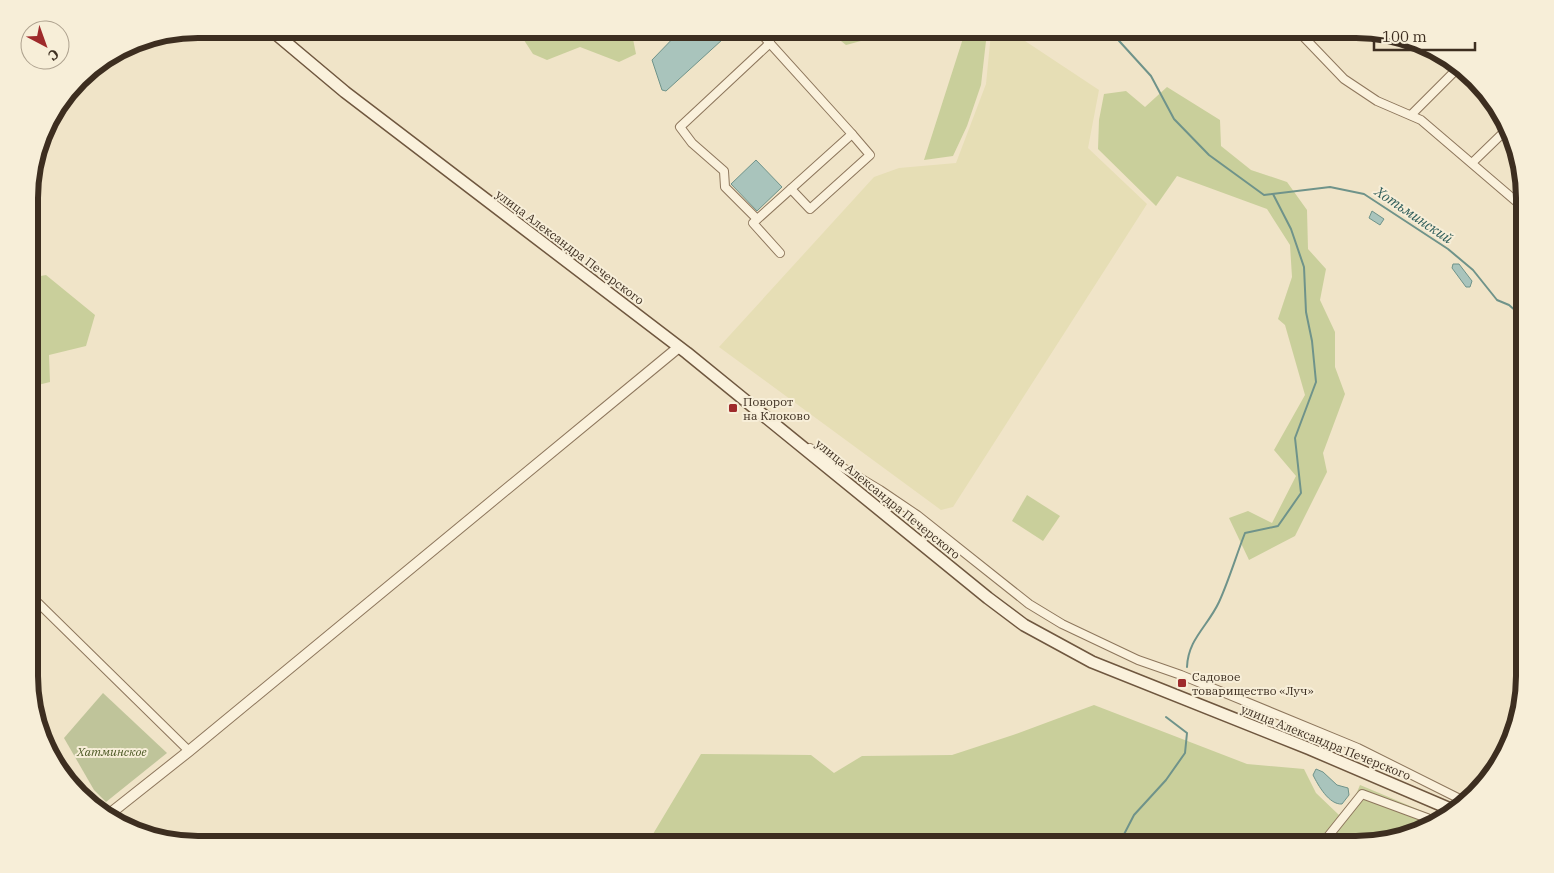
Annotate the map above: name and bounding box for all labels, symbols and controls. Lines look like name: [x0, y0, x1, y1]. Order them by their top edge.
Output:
north arrow: [20, 20, 70, 70]
scale bar: [1374, 20, 1475, 52]
text: 100 m: [1382, 27, 1427, 46]
text: С: [44, 45, 63, 65]
water label: Хотьминский: [1371, 182, 1456, 248]
street label: улица Александра Печерского: [493, 186, 647, 308]
place label: Поворот на Клоково: [743, 394, 810, 423]
marker: Поворот на Клоково: [727, 402, 739, 414]
street label: улица Александра Печерского: [813, 436, 964, 562]
place label: Садовое товарищество «Луч»: [1192, 669, 1314, 698]
marker: Садовое товарищество «Луч»: [1176, 677, 1188, 689]
street label: улица Александра Печерского: [1239, 701, 1413, 783]
park label: Хатминское: [76, 744, 147, 759]

